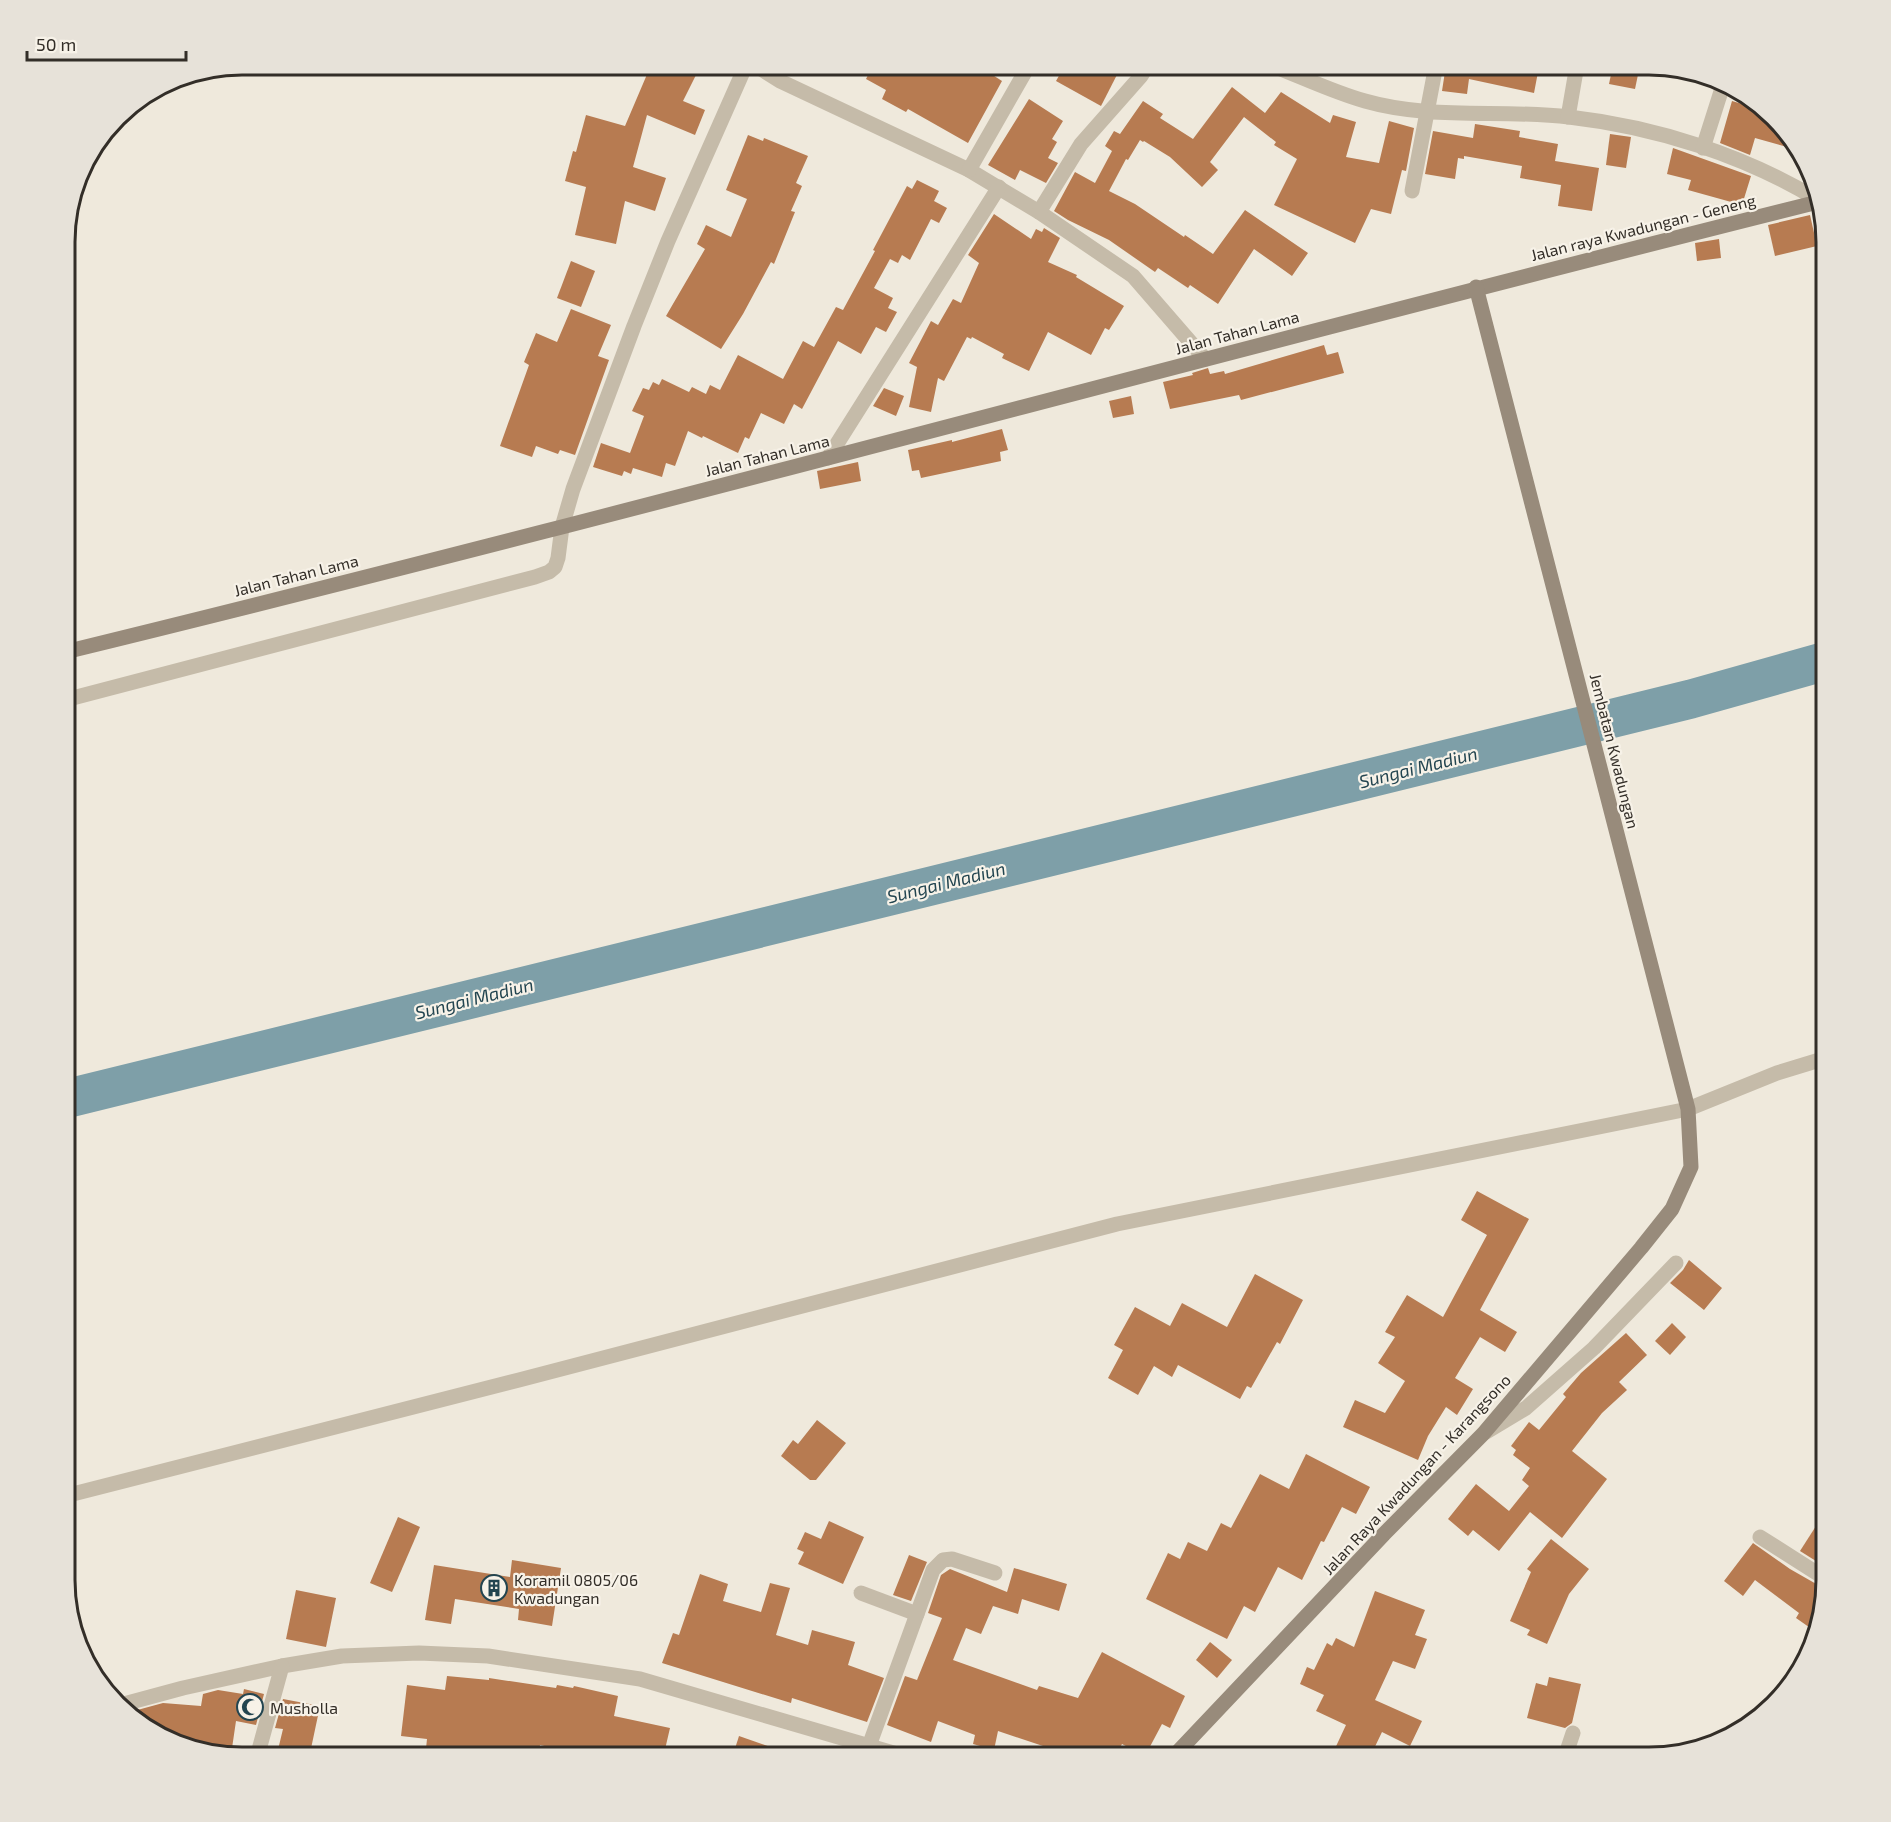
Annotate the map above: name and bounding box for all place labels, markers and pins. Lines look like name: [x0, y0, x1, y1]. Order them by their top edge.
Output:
place label: Koramil 0805/06 Kwadungan: [514, 1570, 638, 1607]
building icon: Koramil 0805/06 Kwadungan: [479, 1573, 509, 1603]
mosque icon: Musholla: [235, 1692, 265, 1722]
place label: Musholla: [270, 1698, 338, 1717]

